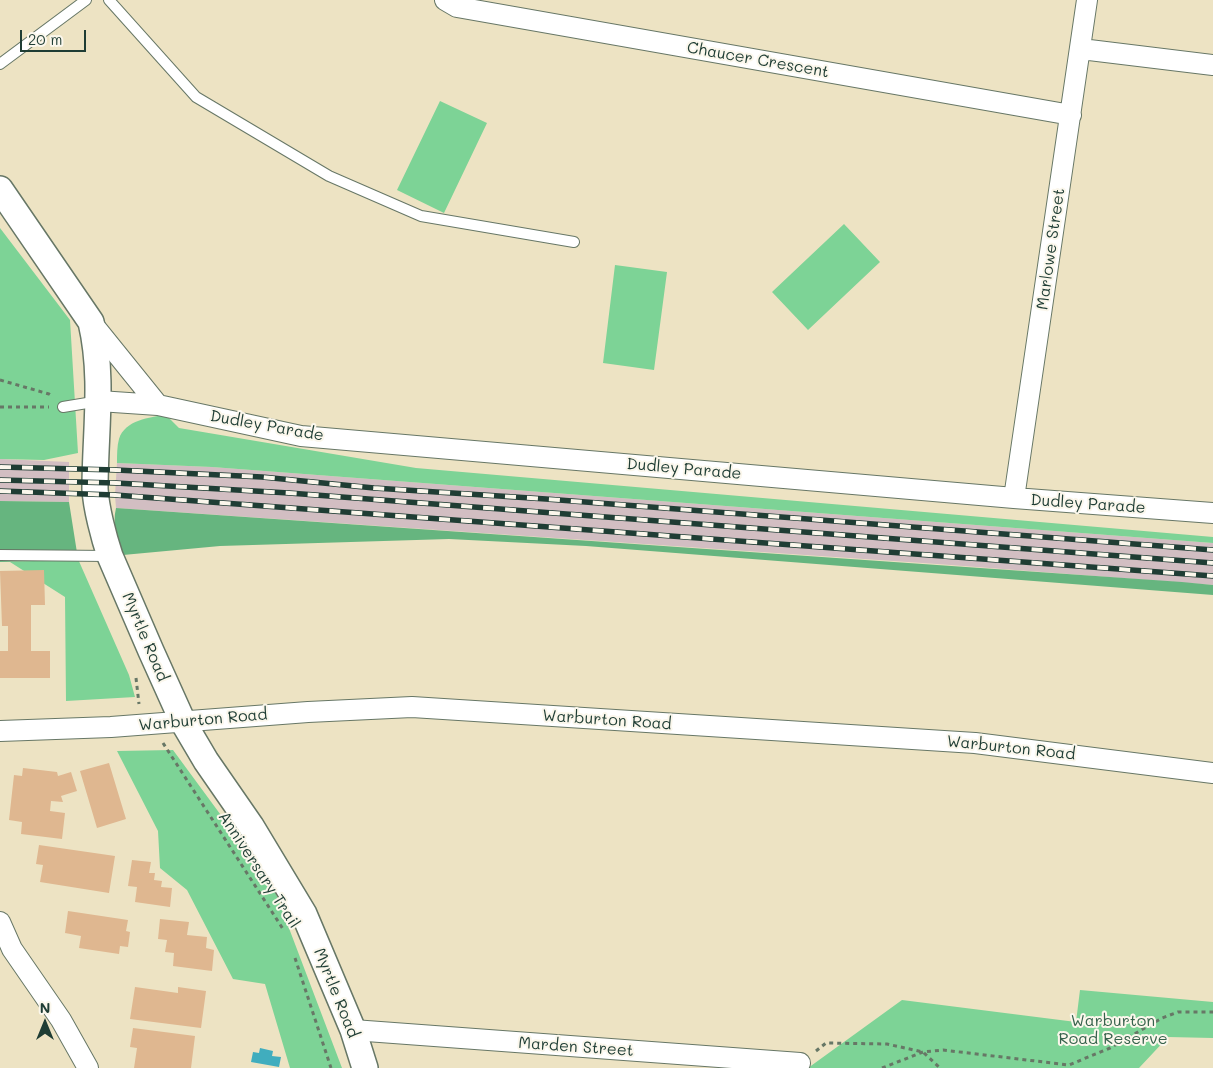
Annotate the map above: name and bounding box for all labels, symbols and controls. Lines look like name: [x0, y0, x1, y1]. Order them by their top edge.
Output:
scale bar: [22, 20, 89, 52]
text: 20 m: [28, 29, 62, 49]
street label: Chaucer Crescent: [685, 38, 831, 82]
street label: Marlowe Street: [1033, 187, 1069, 311]
street label: Dudley Parade: [209, 407, 325, 445]
street label: Dudley Parade: [626, 454, 742, 484]
street label: Dudley Parade: [1030, 490, 1146, 518]
street label: Myrtle Road: [118, 589, 172, 685]
street label: Warburton Road: [138, 705, 268, 735]
street label: Warburton Road: [542, 706, 672, 734]
street label: Warburton Road: [946, 732, 1076, 764]
street label: Anniversary Trail: [214, 808, 304, 932]
street label: Myrtle Road: [309, 945, 363, 1041]
north arrow: [20, 998, 70, 1048]
text: N: [40, 998, 50, 1017]
park label: Warburton Road Reserve: [1058, 1011, 1168, 1049]
street label: Marden Street: [518, 1033, 634, 1061]

